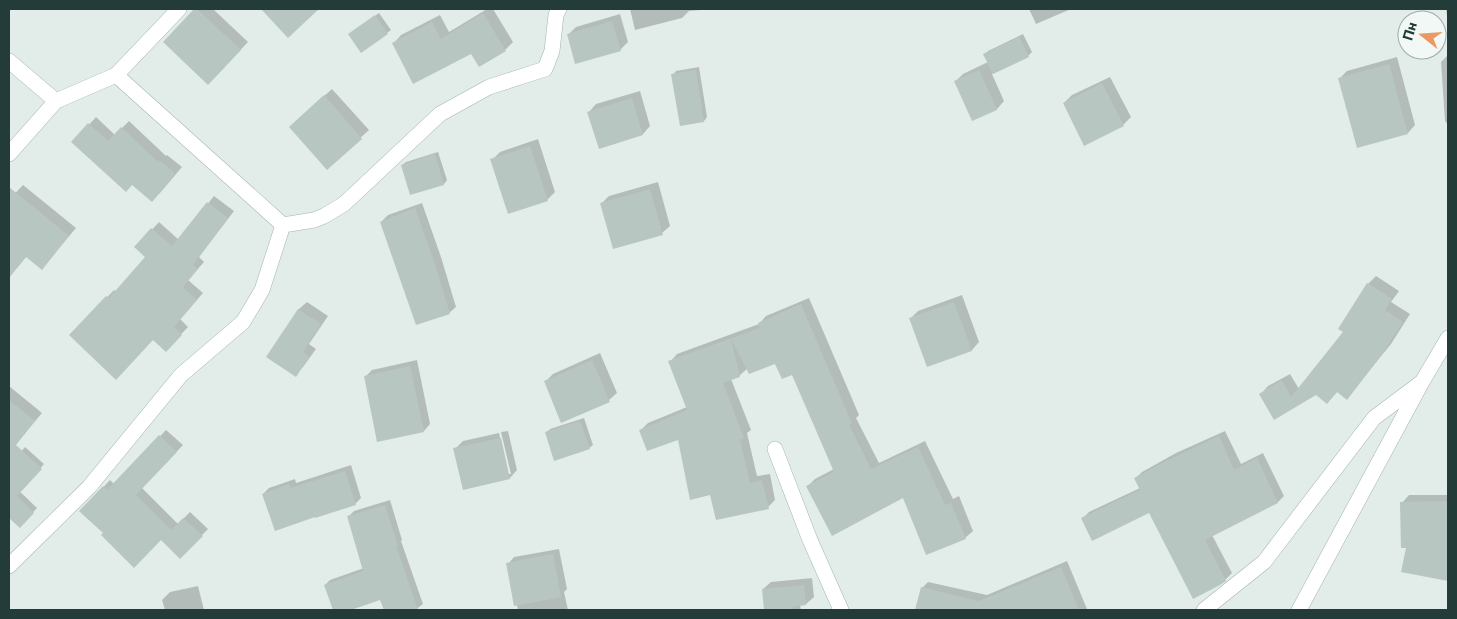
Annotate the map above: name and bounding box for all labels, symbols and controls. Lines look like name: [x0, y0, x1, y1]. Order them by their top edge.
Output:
north arrow: [1397, 10, 1447, 60]
text: Пн: [1398, 20, 1420, 42]

